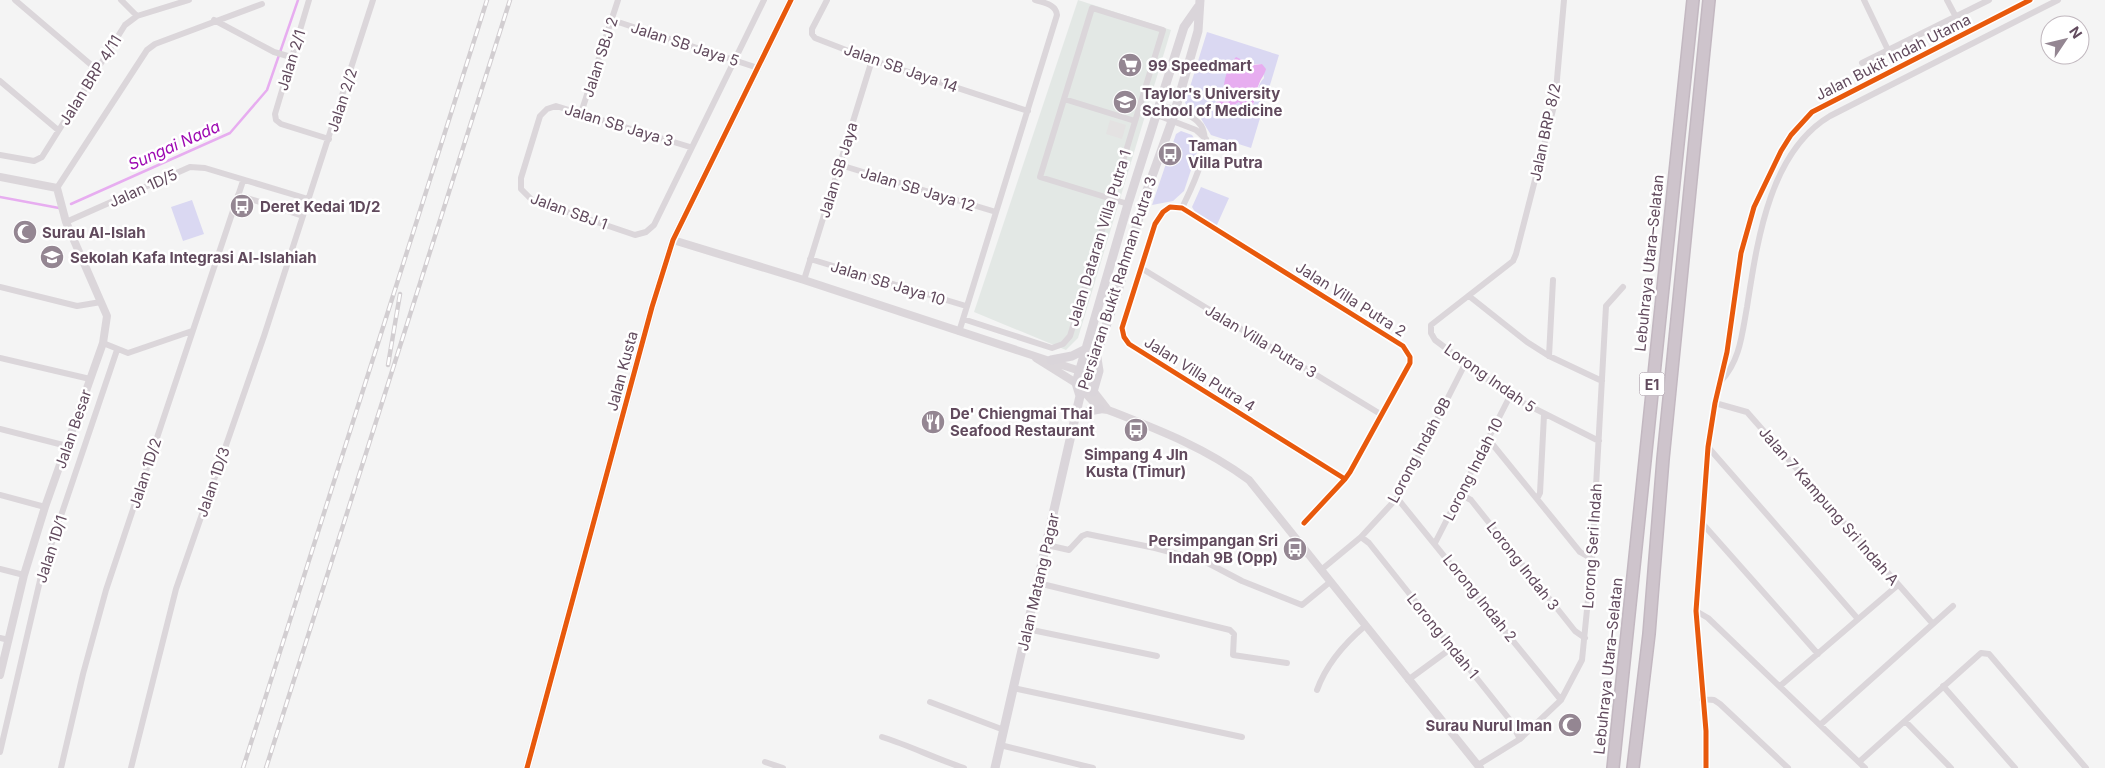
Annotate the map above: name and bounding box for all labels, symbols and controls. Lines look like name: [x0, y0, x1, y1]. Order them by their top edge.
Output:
street label: Jalan Bukit Indah Utama: [1812, 10, 1974, 104]
street label: Jalan SBJ 2: [578, 14, 622, 100]
north arrow: [2040, 15, 2090, 65]
street label: Jalan SB Jaya 5: [628, 18, 742, 70]
text: N: [2066, 23, 2086, 42]
street label: Jalan 2/1: [273, 27, 309, 93]
street label: Jalan BRP 4/11: [55, 31, 125, 129]
street label: Jalan SB Jaya 14: [841, 40, 961, 96]
supermarket icon: 99 Speedmart: [1117, 52, 1143, 78]
place label: 99 Speedmart: [1148, 56, 1252, 75]
street label: Jalan 2/2: [323, 66, 361, 134]
street label: Jalan BRP 8/2: [1525, 81, 1565, 183]
place label: Taylor's University School of Medicine: [1142, 84, 1282, 120]
school or university icon: Taylor's University School of Medicine: [1112, 89, 1138, 115]
street label: Jalan SB Jaya 3: [562, 99, 676, 151]
water label: Sungai Nada: [125, 116, 223, 174]
street label: Jalan SB Jaya: [814, 120, 862, 220]
place label: Taman Villa Putra: [1188, 136, 1263, 172]
bus stop icon: Taman Villa Putra: [1157, 141, 1183, 167]
street label: Jalan Dataran Villa Putra 1: [1063, 147, 1135, 329]
street label: Jalan SB Jaya 12: [858, 163, 978, 215]
street label: Jalan 1D/5: [106, 164, 180, 212]
street label: Persiaran Bukit Rahman Putra 3: [1073, 174, 1161, 392]
street label: Lebuhraya Utara–Selatan: [1630, 174, 1668, 352]
street label: Jalan SBJ 1: [528, 188, 610, 234]
bus stop icon: Deret Kedai 1D/2: [229, 193, 255, 219]
place label: Deret Kedai 1D/2: [260, 197, 380, 216]
mosque icon: Surau Al-Islah: [12, 219, 38, 245]
place label: Surau Al-Islah: [42, 223, 146, 242]
school or university icon: Sekolah Kafa Integrasi Al-Islahiah: [39, 244, 65, 270]
place label: Sekolah Kafa Integrasi Al-Islahiah: [70, 248, 316, 267]
street label: Jalan SB Jaya 10: [828, 257, 948, 309]
street label: Jalan Villa Putra 2: [1292, 257, 1410, 341]
street label: Jalan Villa Putra 3: [1202, 300, 1320, 382]
street label: Jalan Kusta: [602, 329, 642, 413]
street label: Jalan Villa Putra 4: [1141, 332, 1259, 416]
street label: Lorong Indah 5: [1441, 340, 1539, 416]
road number: E1: [1640, 372, 1664, 396]
street label: Jalan Besar: [51, 386, 96, 471]
street label: Lorong Indah 9B: [1383, 394, 1455, 506]
place label: De' Chiengmai Thai Seafood Restaurant: [950, 404, 1095, 440]
restaurant icon: De' Chiengmai Thai Seafood Restaurant: [920, 409, 946, 435]
street label: Lorong Indah 10: [1439, 414, 1507, 524]
bus stop icon: Simpang 4 Jln Kusta (Timur): [1123, 417, 1149, 443]
street label: Jalan 7 Kampung Sri Indah A: [1755, 423, 1903, 589]
street label: Jalan 1D/2: [125, 435, 165, 511]
street label: Jalan 1D/3: [192, 444, 234, 520]
place label: Simpang 4 Jln Kusta (Timur): [1084, 445, 1188, 481]
street label: Lorong Seri Indah: [1578, 483, 1606, 609]
street label: Jalan Matang Pagar: [1013, 511, 1063, 653]
street label: Jalan 1D/1: [31, 513, 71, 585]
street label: Lorong Indah 3: [1483, 518, 1563, 614]
place label: Persimpangan Sri Indah 9B (Opp): [1148, 531, 1278, 567]
bus stop icon: Persimpangan Sri Indah 9B (Opp): [1282, 536, 1308, 562]
street label: Lorong Indah 2: [1439, 550, 1521, 646]
street label: Lebuhraya Utara–Selatan: [1589, 577, 1627, 755]
street label: Lorong Indah 1: [1403, 590, 1483, 682]
mosque icon: Surau Nurul Iman: [1557, 712, 1583, 738]
place label: Surau Nurul Iman: [1426, 716, 1552, 735]

